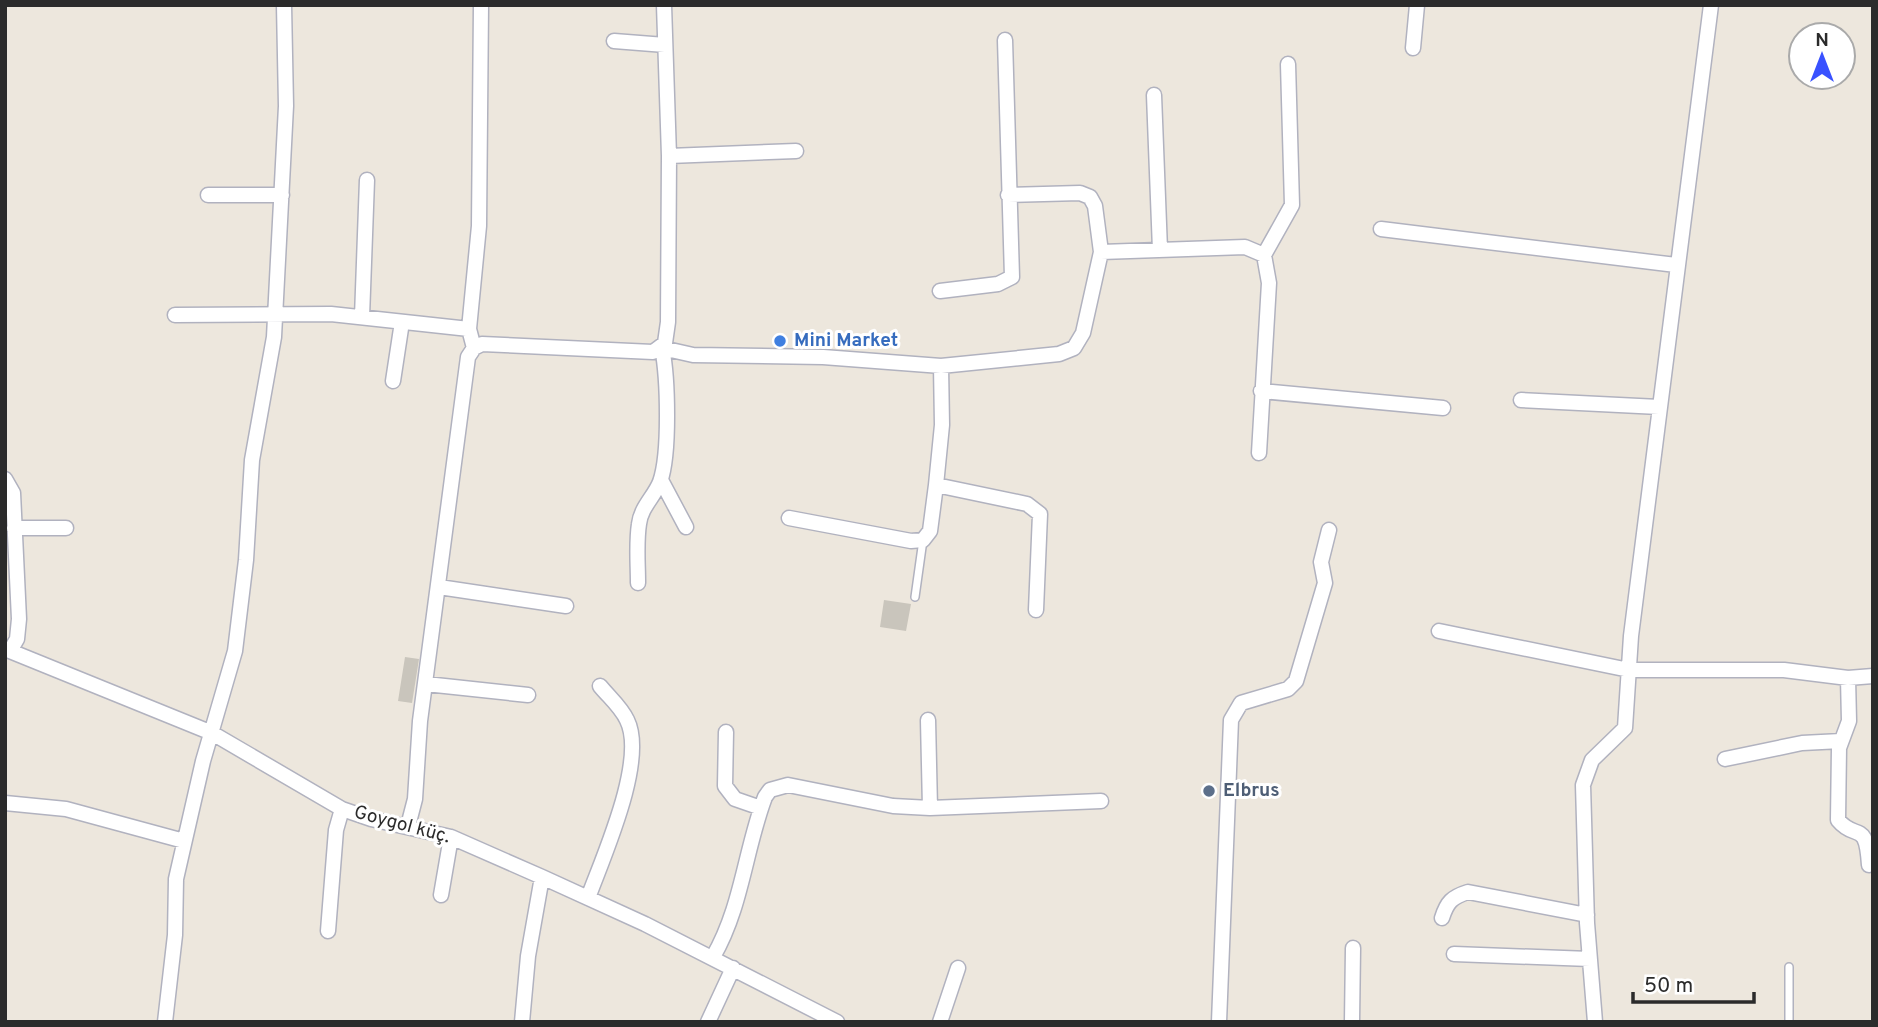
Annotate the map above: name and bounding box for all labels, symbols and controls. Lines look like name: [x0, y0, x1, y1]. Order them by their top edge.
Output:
north arrow: [1787, 21, 1857, 91]
text: N: [1815, 29, 1829, 53]
place label: Mini Market: [794, 329, 898, 353]
marker: Mini Market: [772, 333, 788, 349]
place label: Elbrus: [1223, 779, 1280, 803]
marker: Elbrus: [1201, 783, 1217, 799]
street label: Goygol küç.: [351, 801, 453, 849]
scale bar: [1633, 960, 1754, 1004]
text: 50 m: [1644, 973, 1693, 1000]

